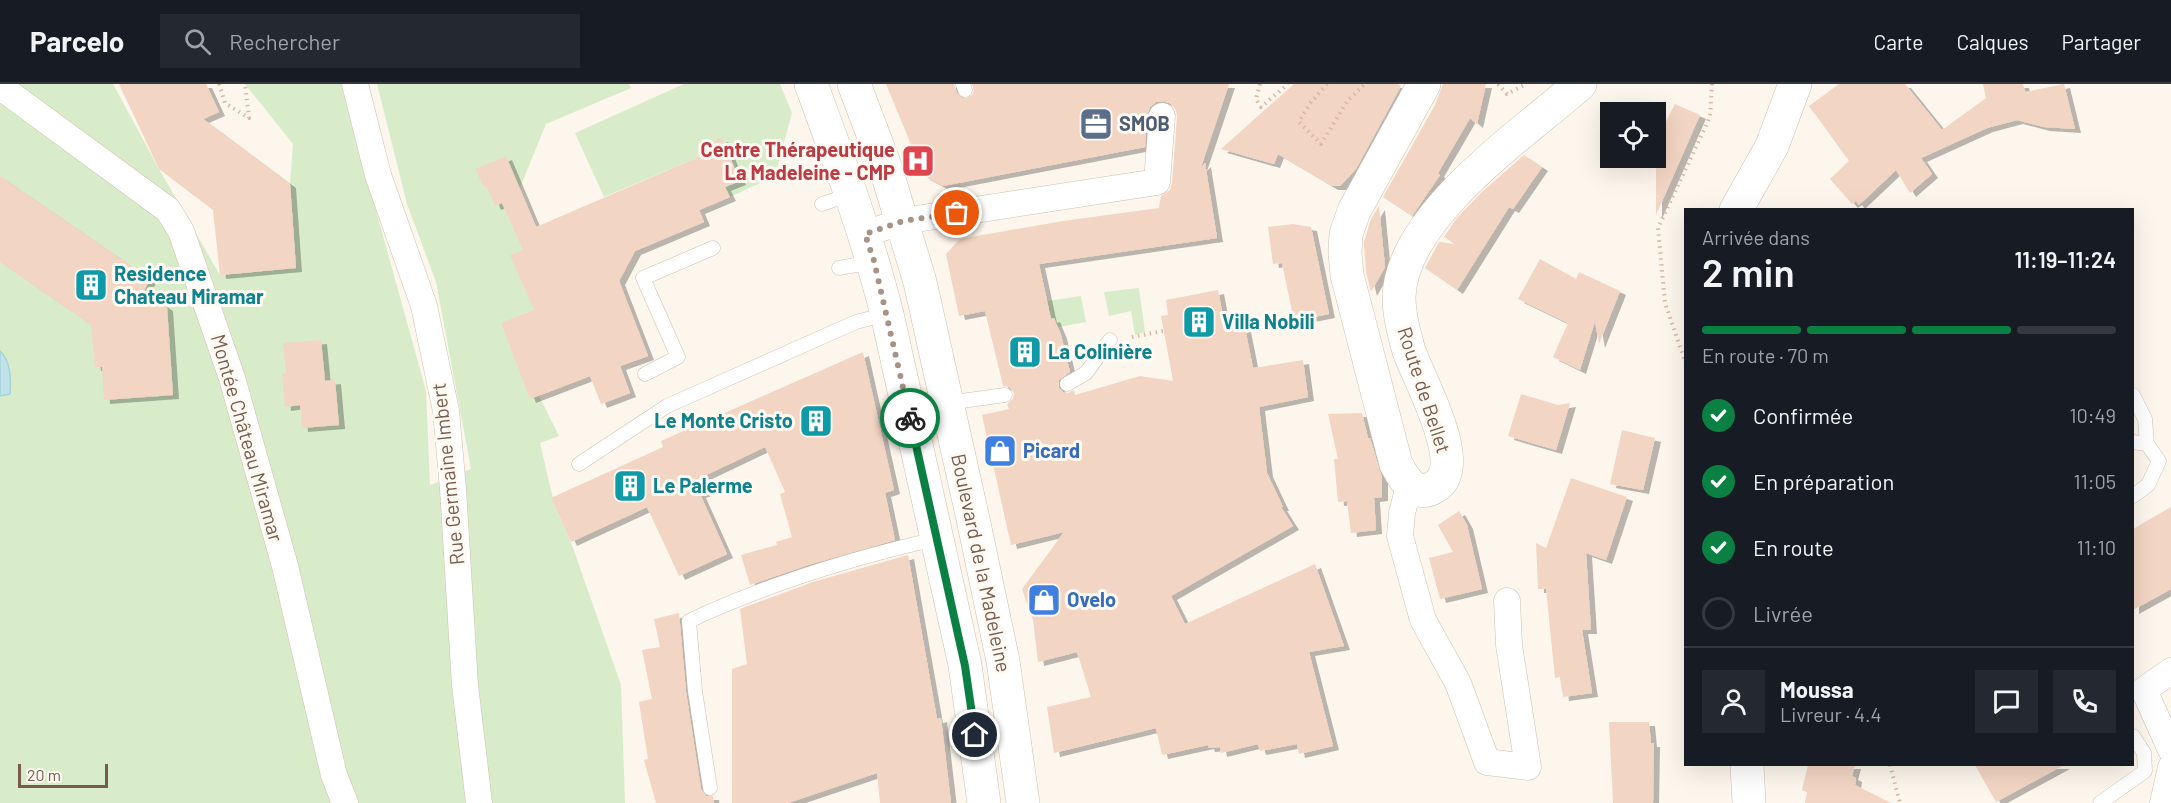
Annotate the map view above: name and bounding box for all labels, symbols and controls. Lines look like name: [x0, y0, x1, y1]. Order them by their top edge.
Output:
search box: [160, 14, 580, 68]
text: Parcelo: [30, 24, 124, 58]
icon: search: [181, 25, 214, 58]
text: Rechercher: [229, 28, 340, 54]
text: Carte: [1874, 29, 1923, 54]
text: Calques: [1956, 29, 2029, 54]
text: Partager: [2062, 29, 2141, 54]
map controls: [1600, 102, 1666, 168]
button: locate: [1600, 102, 1666, 168]
office icon: SMOB: [1078, 106, 1114, 142]
place label: SMOB: [1119, 111, 1170, 135]
place label: Centre Thérapeutique La Madeleine - CMP: [701, 137, 895, 184]
hospital icon: Centre Thérapeutique La Madeleine - CMP: [900, 143, 936, 179]
pin: [931, 187, 982, 238]
icon: bag: [940, 196, 973, 229]
text: Arrivée dans: [1702, 225, 1810, 249]
text: 11:19–11:24: [2014, 246, 2116, 272]
text: 2 min: [1702, 248, 1795, 295]
place label: Residence Chateau Miramar: [114, 261, 264, 308]
building icon: Residence Chateau Miramar: [73, 267, 109, 303]
building icon: Villa Nobili: [1181, 304, 1217, 340]
place label: Villa Nobili: [1222, 309, 1315, 333]
street label: Route de Bellet: [1393, 324, 1457, 456]
street label: Montée Château Miramar: [207, 331, 289, 544]
building icon: La Colinière: [1007, 334, 1043, 370]
place label: La Colinière: [1048, 339, 1153, 363]
text: En route · 70 m: [1702, 343, 1829, 367]
street label: Rue Germaine Imbert: [426, 382, 469, 566]
courier: [880, 388, 940, 448]
icon: check: [1702, 399, 1735, 432]
icon: bike: [894, 402, 927, 435]
text: Confirmée: [1753, 402, 1853, 428]
building icon: Le Monte Cristo: [798, 403, 834, 439]
text: 10:49: [2069, 403, 2116, 427]
place label: Le Monte Cristo: [654, 408, 793, 432]
shop icon: Picard: [982, 433, 1018, 469]
place label: Picard: [1023, 438, 1080, 462]
street label: Boulevard de la Madeleine: [947, 451, 1017, 674]
icon: check: [1702, 465, 1735, 498]
building icon: Le Palerme: [612, 468, 648, 504]
text: En préparation: [1753, 468, 1894, 494]
text: 11:05: [2074, 469, 2116, 493]
place label: Le Palerme: [653, 473, 753, 497]
icon: check: [1702, 531, 1735, 564]
text: En route: [1753, 534, 1834, 560]
text: 11:10: [2077, 535, 2116, 559]
shop icon: Ovelo: [1026, 582, 1062, 618]
place label: Ovelo: [1067, 587, 1116, 611]
text: Livrée: [1753, 600, 1813, 626]
button: person: [1702, 670, 1765, 733]
button: chat: [1975, 670, 2038, 733]
button: phone: [2053, 670, 2116, 733]
text: Moussa: [1780, 676, 1854, 702]
text: Livreur · 4.4: [1780, 702, 1882, 726]
pin: [949, 709, 1000, 760]
icon: home: [958, 718, 991, 751]
scale bar: [18, 761, 108, 788]
text: 20 m: [27, 765, 61, 784]

